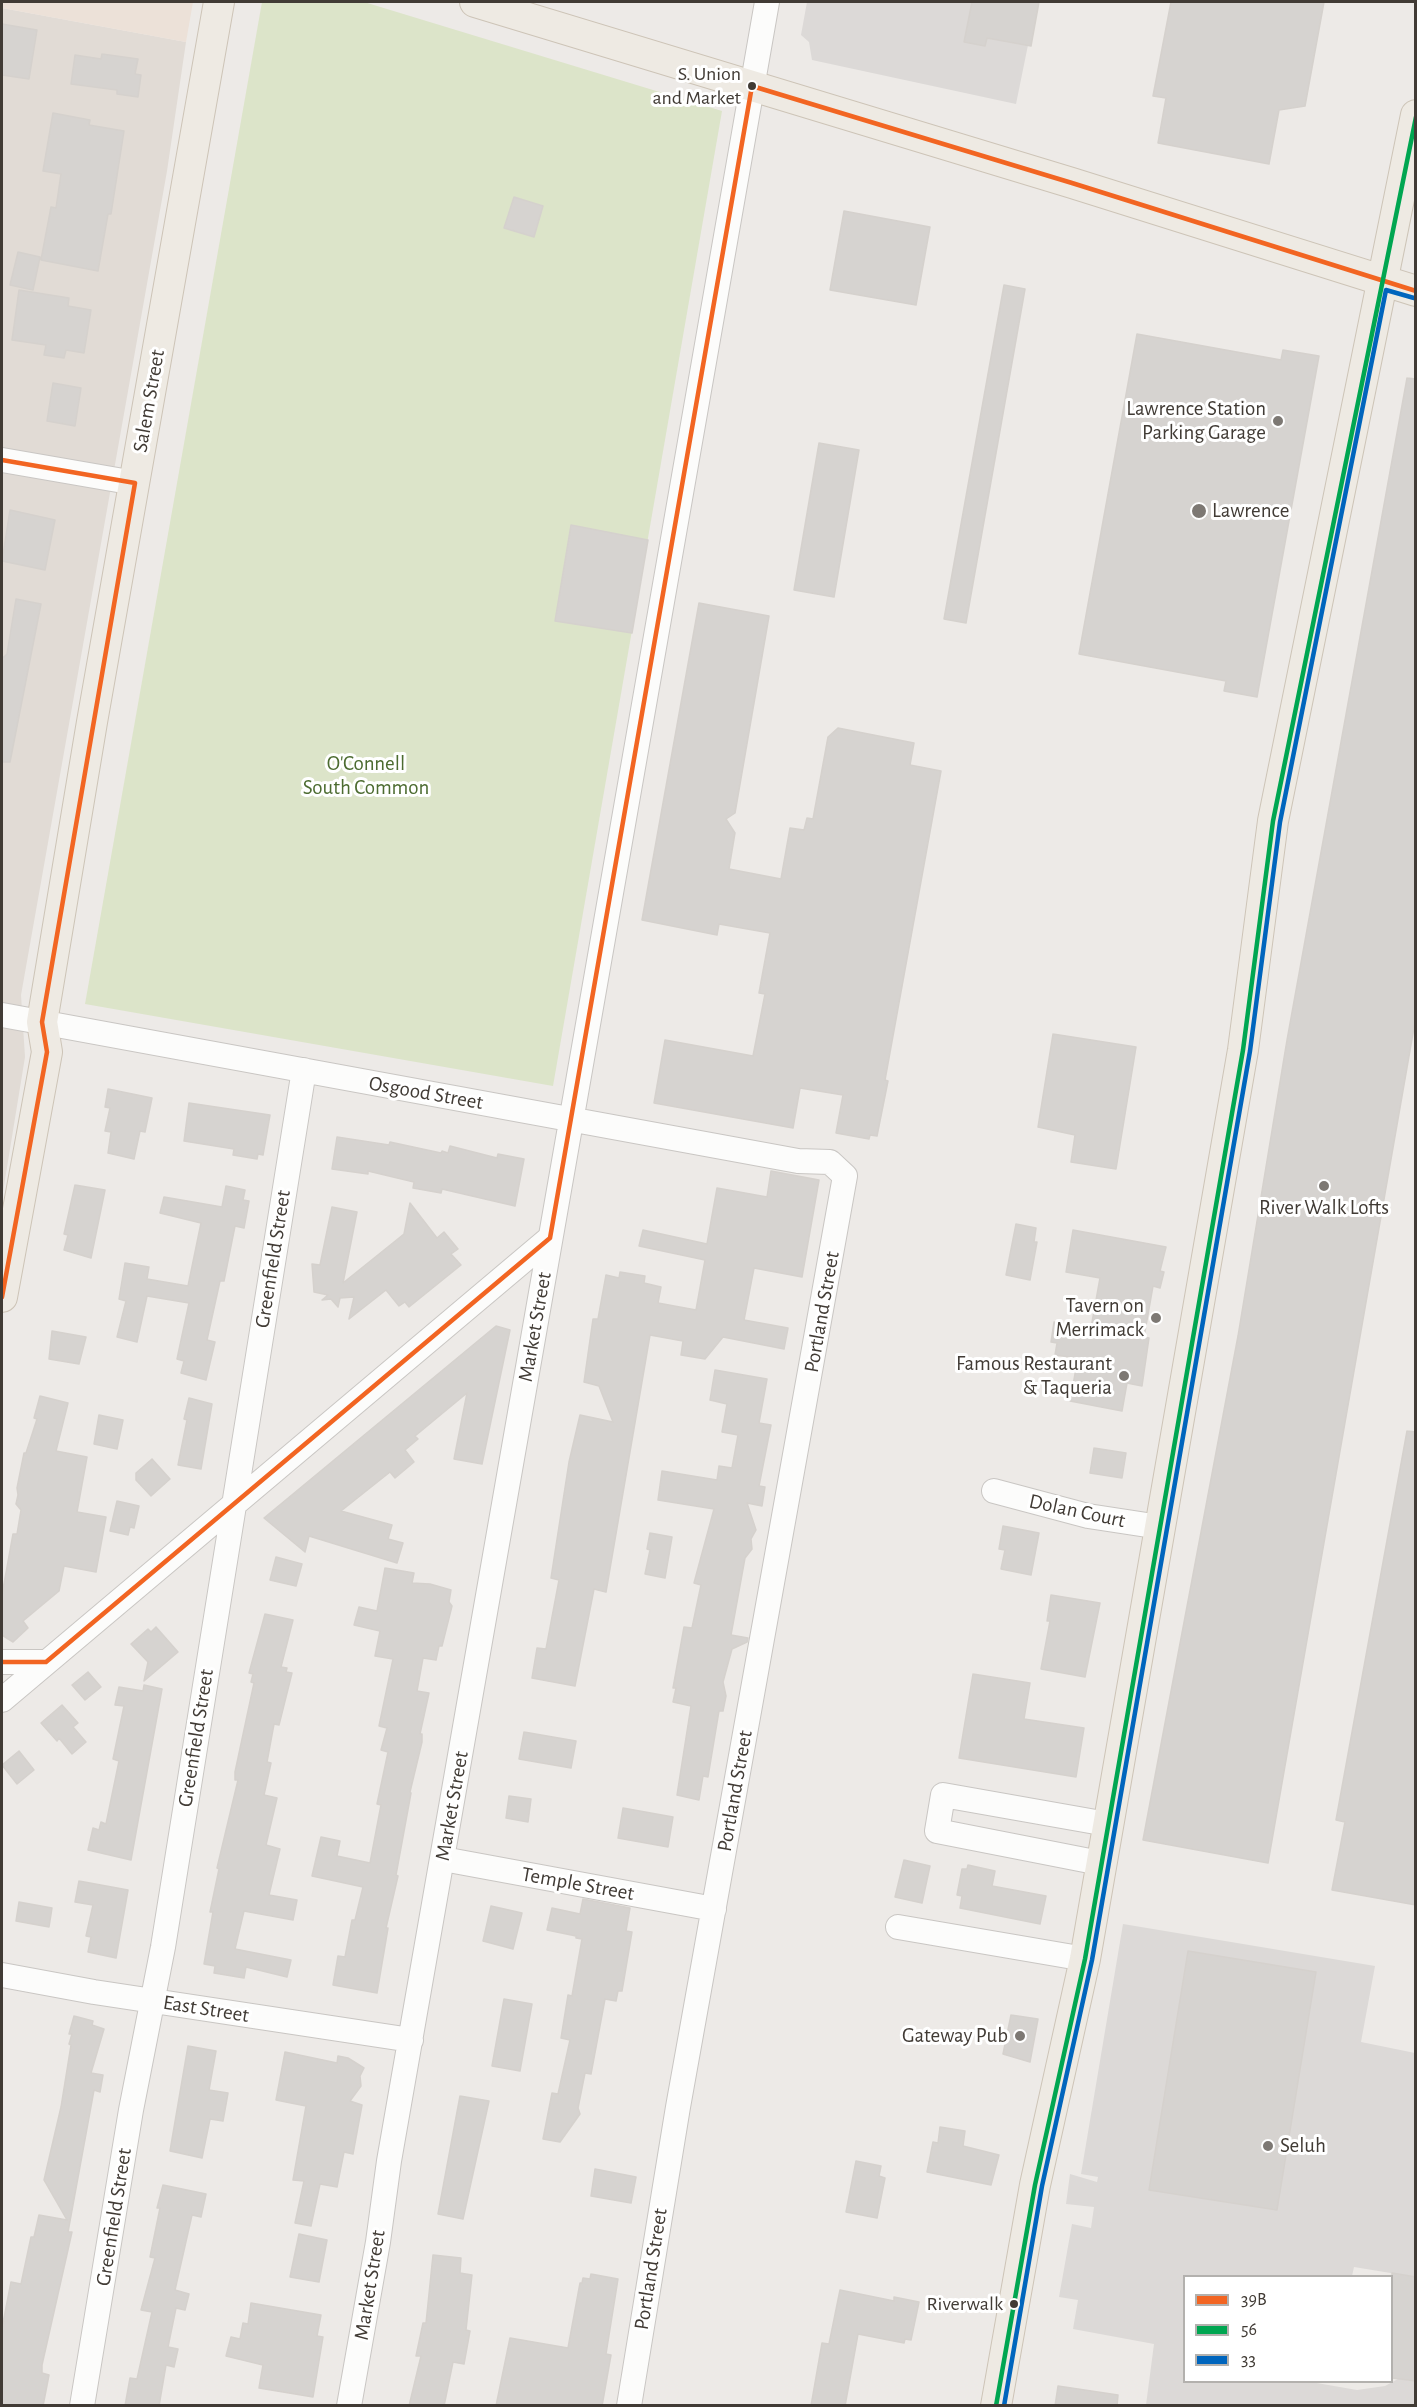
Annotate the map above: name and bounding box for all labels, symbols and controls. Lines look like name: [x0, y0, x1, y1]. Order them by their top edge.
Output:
place label: S. Union and Market: [652, 62, 741, 109]
marker: S. Union and Market: [746, 80, 758, 92]
street label: Salem Street: [128, 348, 170, 454]
place label: Lawrence Station Parking Garage: [1126, 396, 1266, 446]
marker: Lawrence Station Parking Garage: [1271, 414, 1285, 428]
place label: Lawrence: [1212, 498, 1289, 524]
marker: Lawrence: [1190, 502, 1208, 520]
park label: O'Connell South Common: [303, 751, 429, 801]
street label: Osgood Street: [367, 1071, 485, 1115]
marker: River Walk Lofts: [1317, 1179, 1331, 1193]
street label: Greenfield Street: [250, 1188, 296, 1330]
place label: River Walk Lofts: [1259, 1195, 1389, 1221]
street label: Portland Street: [799, 1249, 845, 1375]
street label: Market Street: [513, 1270, 557, 1384]
place label: Tavern on Merrimack: [1055, 1293, 1144, 1343]
marker: Tavern on Merrimack: [1149, 1311, 1163, 1325]
place label: Famous Restaurant & Taqueria: [956, 1351, 1112, 1401]
marker: Famous Restaurant & Taqueria: [1117, 1369, 1131, 1383]
street label: Dolan Court: [1027, 1489, 1127, 1533]
street label: Greenfield Street: [173, 1667, 219, 1809]
street label: Portland Street: [712, 1728, 758, 1854]
street label: Market Street: [430, 1749, 474, 1863]
street label: Temple Street: [520, 1862, 636, 1906]
street label: East Street: [161, 1990, 251, 2028]
place label: Gateway Pub: [902, 2023, 1008, 2049]
marker: Gateway Pub: [1013, 2029, 1027, 2043]
place label: Seluh: [1280, 2133, 1326, 2159]
marker: Seluh: [1261, 2139, 1275, 2153]
street label: Greenfield Street: [91, 2146, 137, 2288]
street label: Portland Street: [629, 2206, 673, 2332]
street label: Market Street: [349, 2228, 391, 2342]
legend: [1183, 2275, 1393, 2383]
text: 39B: [1241, 2291, 1267, 2309]
place label: Riverwalk: [927, 2292, 1003, 2316]
marker: Riverwalk: [1008, 2298, 1020, 2310]
text: 56: [1241, 2321, 1257, 2339]
text: 33: [1241, 2351, 1256, 2369]

